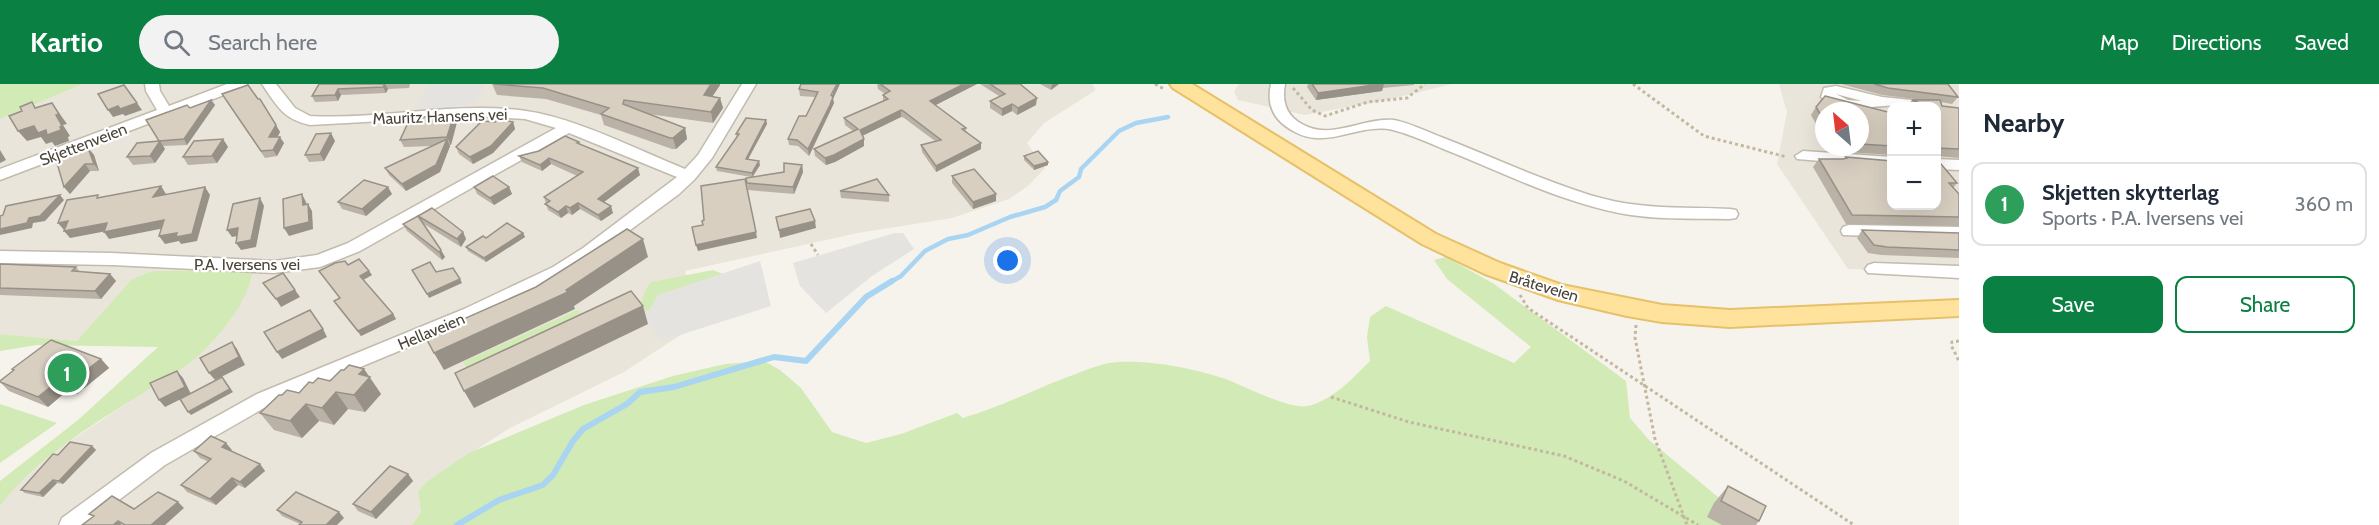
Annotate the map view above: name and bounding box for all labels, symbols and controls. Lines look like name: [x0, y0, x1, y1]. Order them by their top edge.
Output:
search box: [139, 15, 559, 69]
text: Kartio: [30, 25, 103, 59]
icon: search: [160, 26, 193, 59]
text: Search here: [208, 29, 317, 56]
text: Map: [2100, 30, 2139, 55]
text: Directions: [2172, 30, 2261, 55]
text: Saved: [2294, 30, 2349, 55]
north arrow: [1815, 102, 1869, 156]
map controls: [1887, 102, 1941, 210]
button: +: [1887, 102, 1941, 156]
street label: Mauritz Hansens vei: [372, 105, 508, 128]
text: Nearby: [1983, 107, 2064, 139]
street label: Skjettenveien: [37, 119, 130, 170]
button: −: [1887, 156, 1941, 210]
text: Skjetten skytterlag: [2042, 179, 2219, 206]
text: 1: [2001, 192, 2008, 216]
text: 360 m: [2295, 192, 2353, 216]
text: Sports · P.A. Iversens vei: [2042, 206, 2244, 230]
your location: [993, 246, 1022, 275]
street label: P.A. Iversens vei: [194, 255, 300, 274]
street label: Bråteveien: [1507, 267, 1581, 306]
button: Save: [1983, 276, 2163, 333]
button: Share: [2175, 276, 2355, 333]
street label: Hellaveien: [395, 309, 467, 354]
pin: 1: [48, 350, 86, 396]

